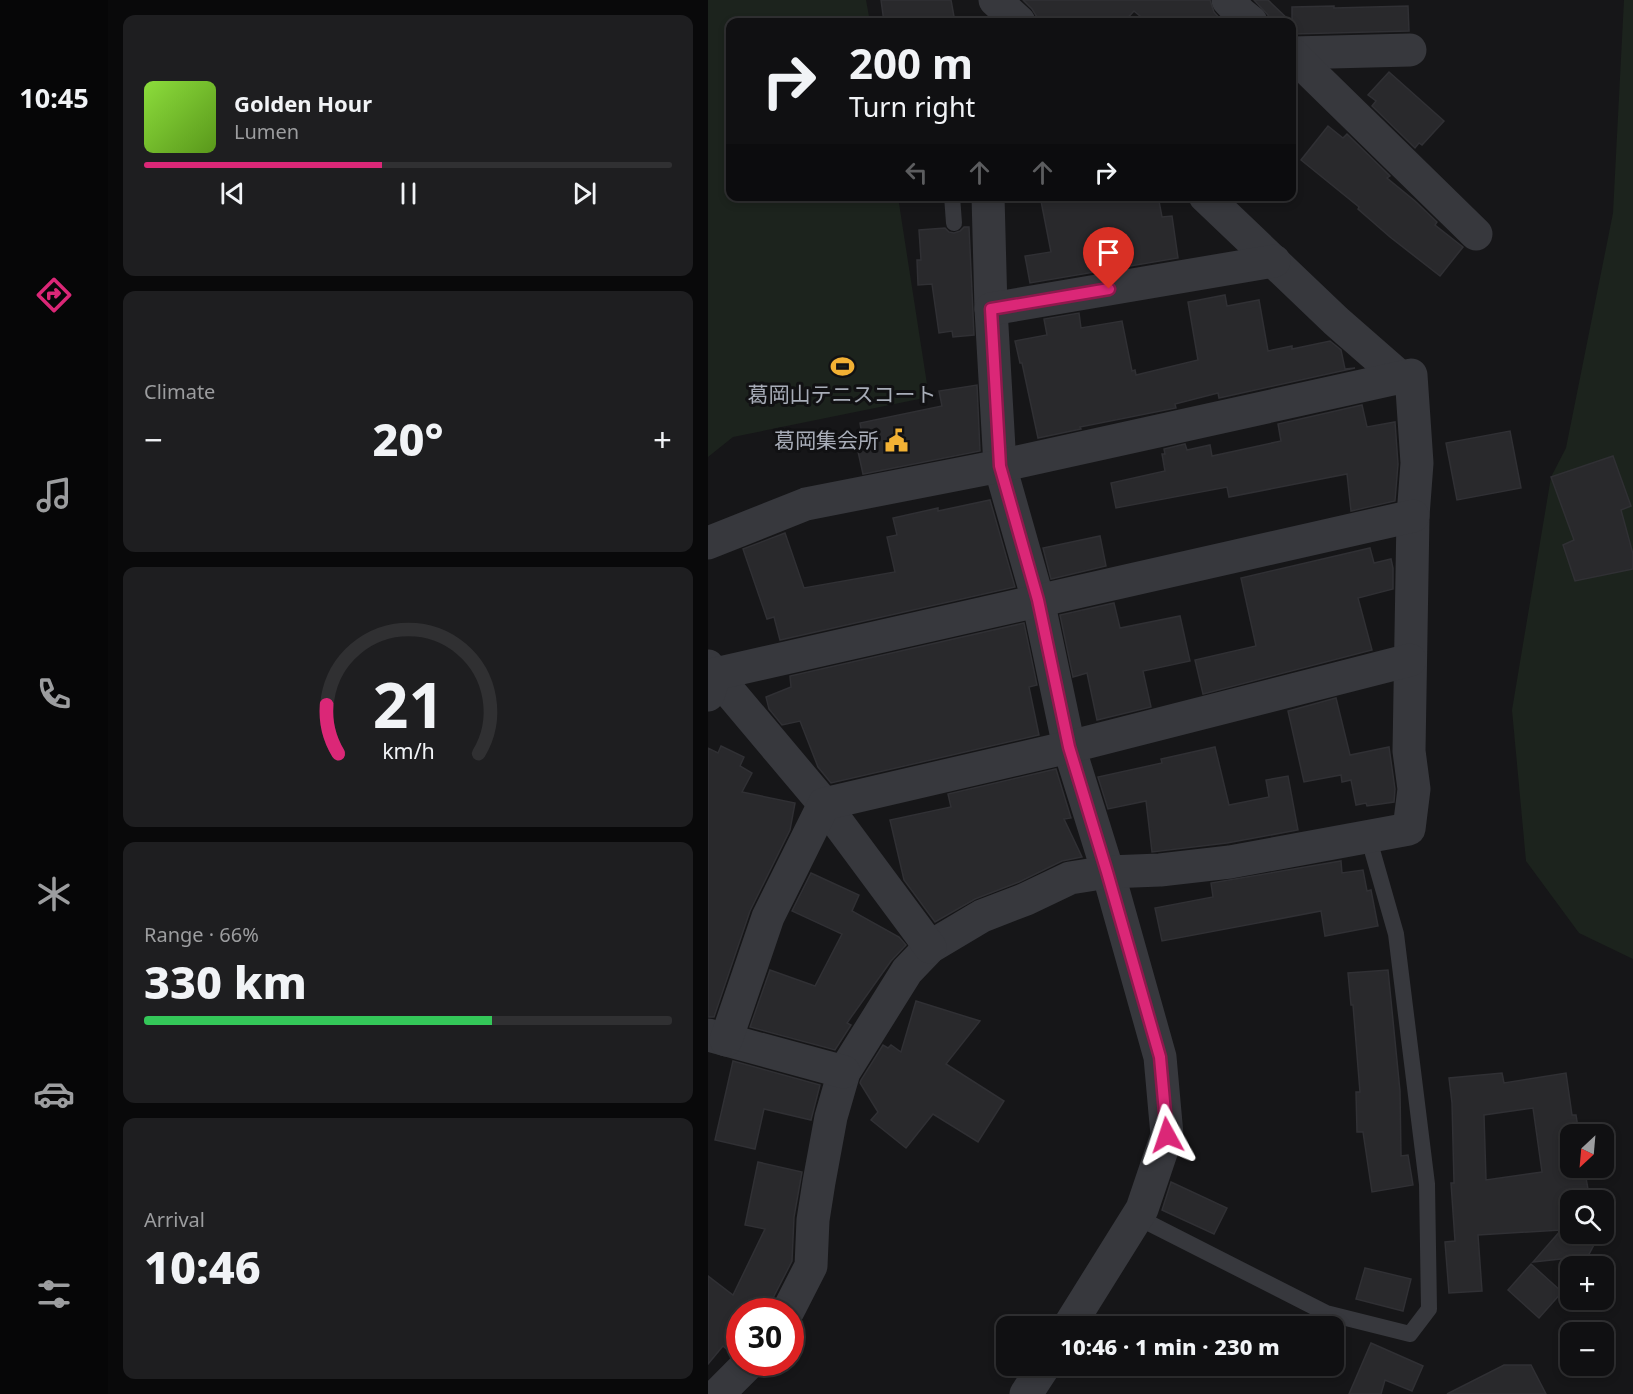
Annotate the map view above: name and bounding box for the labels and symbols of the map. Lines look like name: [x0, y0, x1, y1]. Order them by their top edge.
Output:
pin: [1083, 227, 1134, 289]
sports icon: 葛岡山テニスコート: [829, 354, 855, 380]
place label: 葛岡山テニスコート: [748, 380, 937, 408]
place label: 葛岡集会所: [774, 426, 879, 454]
public building icon: 葛岡集会所: [884, 428, 910, 454]
position arrow: [1135, 1103, 1199, 1167]
north arrow: [1560, 1124, 1614, 1178]
speed limit sign: 30: [726, 1298, 804, 1376]

